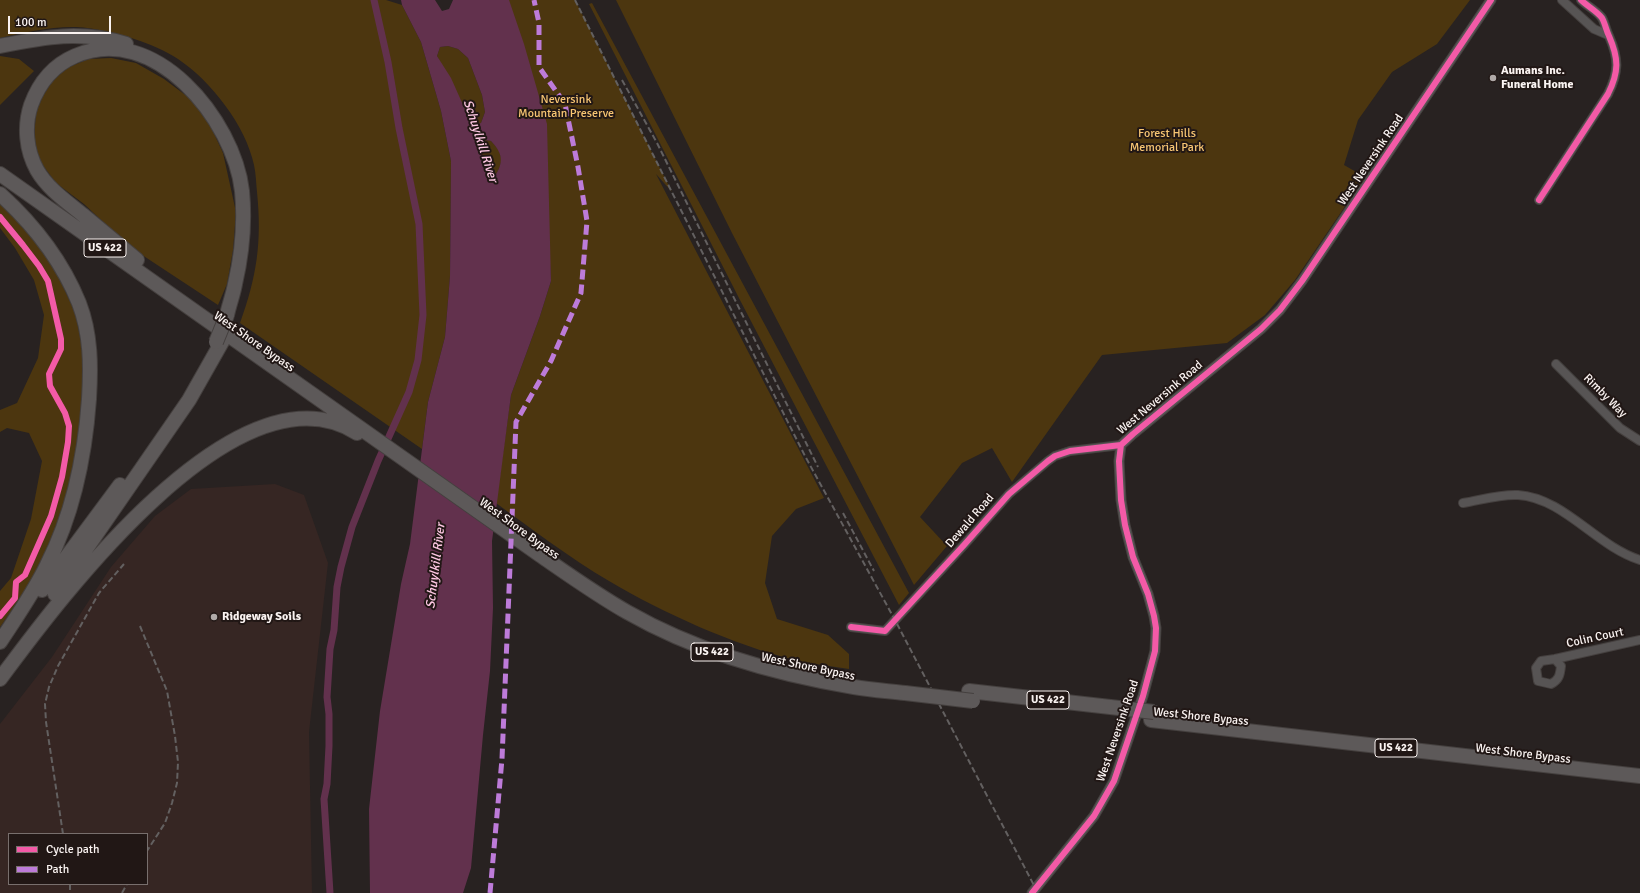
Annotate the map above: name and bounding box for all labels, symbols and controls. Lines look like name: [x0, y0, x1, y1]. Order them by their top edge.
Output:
scale bar: [10, 8, 113, 34]
text: 100 m: [15, 15, 47, 30]
place label: Aumans Inc. Funeral Home: [1501, 64, 1574, 92]
marker: Aumans Inc. Funeral Home: [1488, 73, 1498, 83]
park label: Neversink Mountain Preserve: [518, 93, 614, 121]
water label: Schuylkill River: [459, 98, 501, 184]
street label: West Neversink Road: [1335, 112, 1407, 208]
park label: Forest Hills Memorial Park: [1130, 127, 1204, 155]
road number: US 422: [84, 239, 126, 257]
street label: West Shore Bypass: [211, 309, 297, 375]
street label: West Neversink Road: [1114, 358, 1206, 438]
street label: Rimby Way: [1580, 371, 1630, 421]
street label: Dewald Road: [943, 491, 997, 551]
street label: West Shore Bypass: [476, 495, 562, 563]
water label: Schuylkill River: [423, 522, 449, 610]
place label: Ridgeway Soils: [222, 610, 301, 624]
marker: Ridgeway Soils: [209, 612, 219, 622]
street label: Colin Court: [1565, 625, 1625, 651]
road number: US 422: [691, 643, 733, 661]
street label: West Shore Bypass: [760, 650, 856, 684]
street label: West Neversink Road: [1094, 678, 1142, 784]
road number: US 422: [1027, 691, 1069, 709]
street label: West Shore Bypass: [1153, 705, 1249, 729]
road number: US 422: [1375, 739, 1417, 757]
street label: West Shore Bypass: [1475, 741, 1571, 767]
legend: [8, 833, 148, 885]
text: Cycle path: [46, 842, 99, 857]
text: Path: [46, 862, 69, 877]

